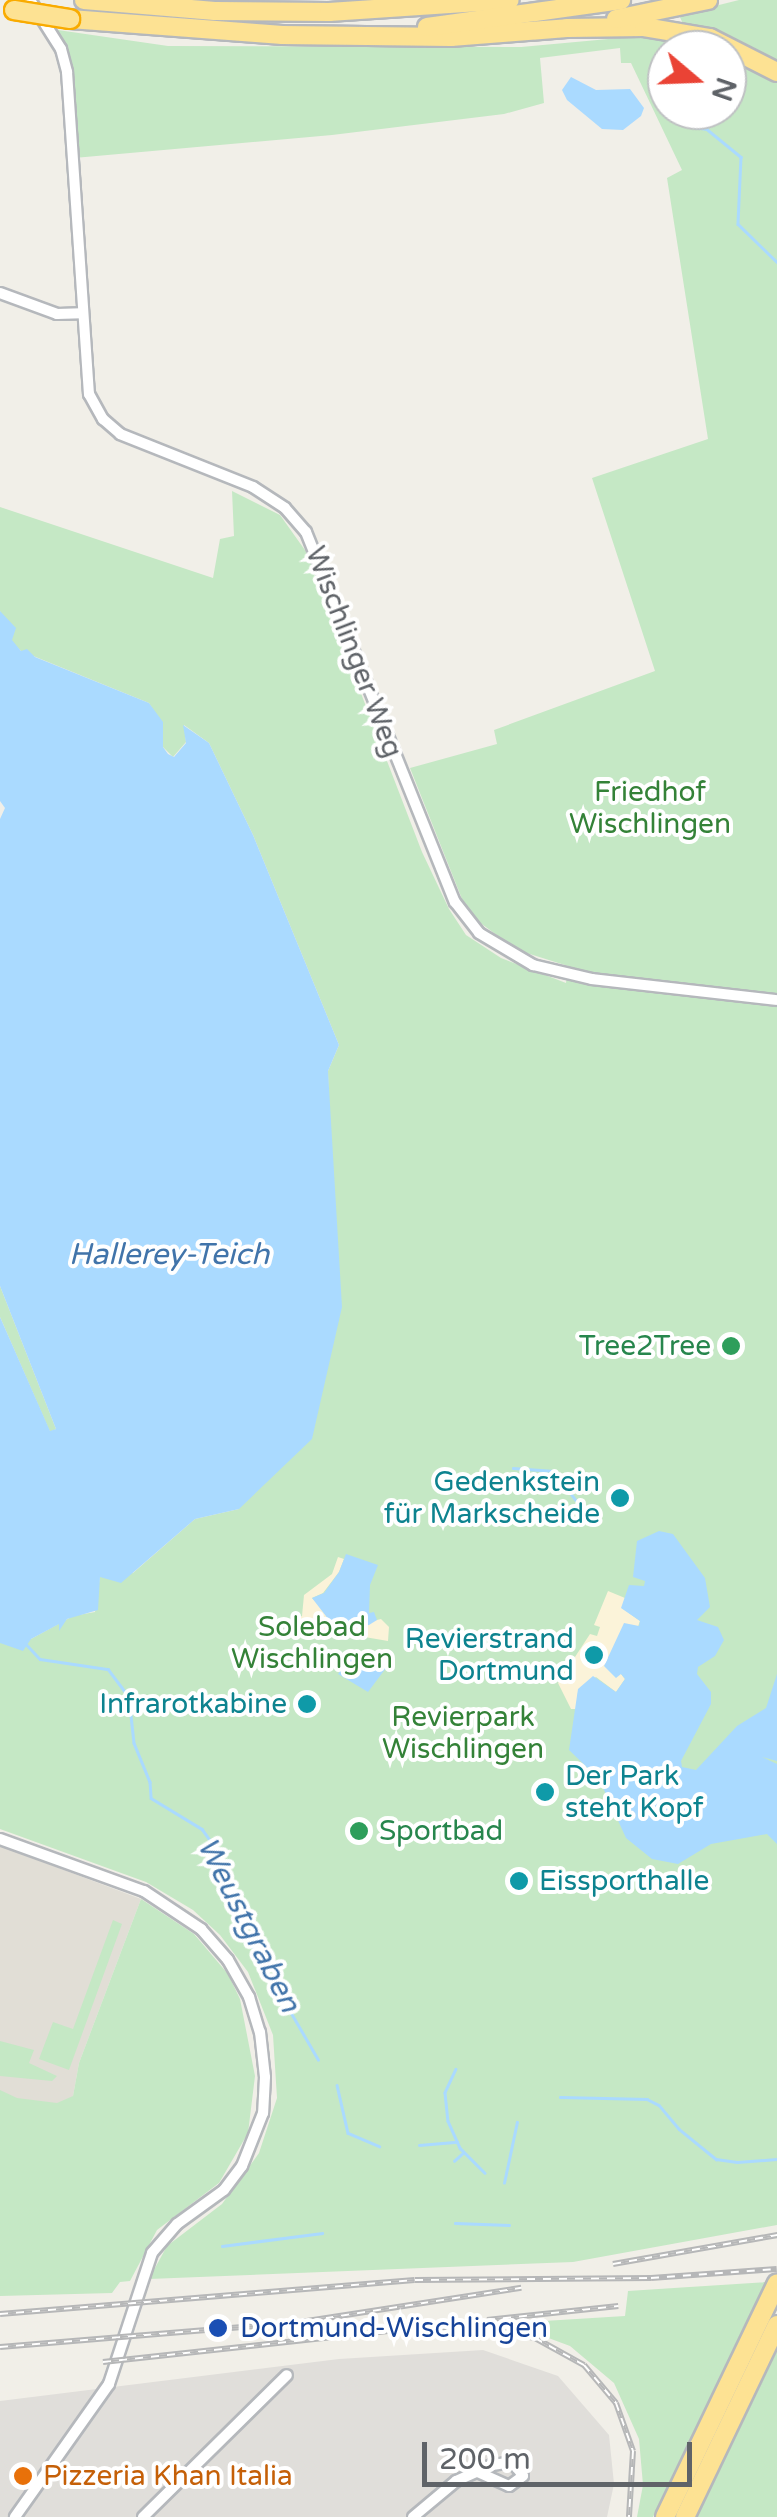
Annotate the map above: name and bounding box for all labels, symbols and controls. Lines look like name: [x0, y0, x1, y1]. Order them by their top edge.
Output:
north arrow: [647, 30, 747, 130]
text: N: [704, 73, 743, 105]
street label: Wischlinger Weg: [298, 542, 410, 762]
park label: Friedhof Wischlingen: [569, 775, 731, 841]
water label: Hallerey-Teich: [69, 1237, 269, 1273]
place label: Tree2Tree: [579, 1329, 711, 1363]
marker: Tree2Tree: [720, 1335, 742, 1357]
place label: Gedenkstein für Markscheide: [384, 1465, 600, 1531]
marker: Gedenkstein für Markscheide: [609, 1487, 631, 1509]
park label: Solebad Wischlingen: [231, 1610, 393, 1676]
place label: Revierstrand Dortmund: [405, 1622, 574, 1688]
marker: Revierstrand Dortmund: [583, 1644, 605, 1666]
place label: Infrarotkabine: [99, 1687, 287, 1721]
marker: Infrarotkabine: [296, 1693, 318, 1715]
park label: Revierpark Wischlingen: [382, 1700, 544, 1766]
place label: Der Park steht Kopf: [565, 1759, 703, 1825]
marker: Der Park steht Kopf: [534, 1781, 556, 1803]
place label: Sportbad: [379, 1814, 503, 1848]
marker: Sportbad: [348, 1820, 370, 1842]
water label: Weustgraben: [189, 1832, 307, 2018]
place label: Eissporthalle: [539, 1864, 709, 1898]
marker: Eissporthalle: [508, 1870, 530, 1892]
place label: Dortmund-Wischlingen: [240, 2311, 548, 2345]
marker: Dortmund-Wischlingen: [205, 2315, 231, 2341]
scale bar: [427, 2422, 697, 2484]
text: 200 m: [439, 2441, 531, 2478]
place label: Pizzeria Khan Italia: [43, 2459, 293, 2493]
marker: Pizzeria Khan Italia: [12, 2465, 34, 2487]

